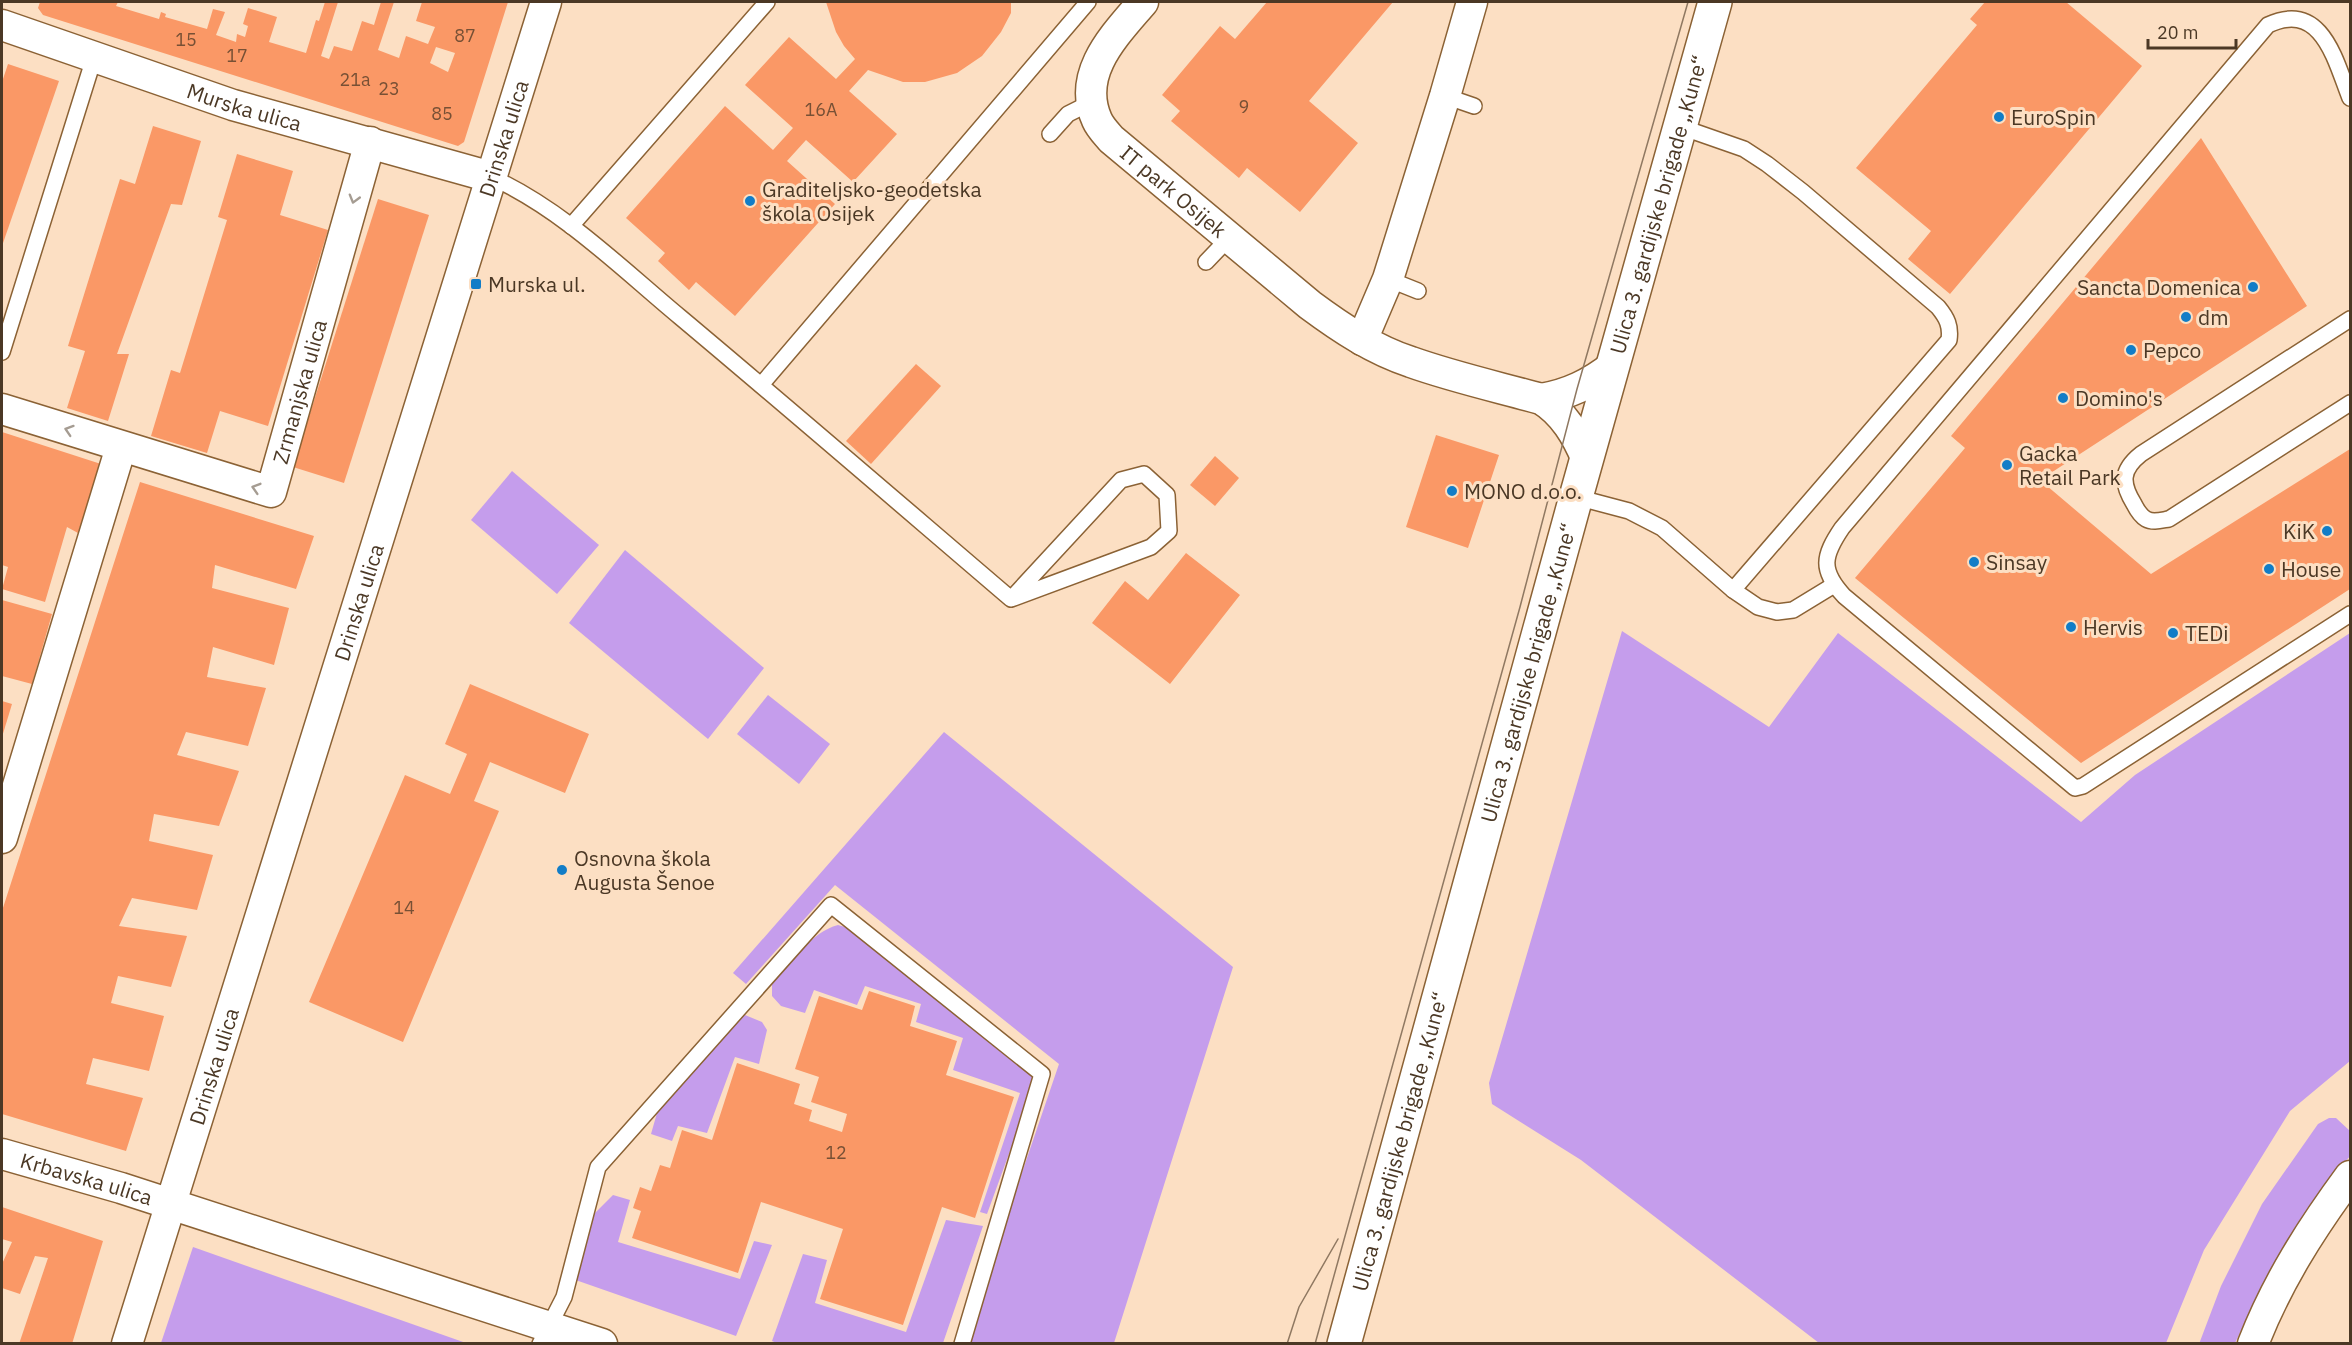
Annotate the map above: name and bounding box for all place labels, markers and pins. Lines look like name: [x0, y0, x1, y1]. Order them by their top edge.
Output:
place label: EuroSpin: [2011, 103, 2096, 131]
marker: EuroSpin: [1992, 110, 2006, 124]
place label: Graditeljsko-geodetska škola Osijek: [762, 175, 982, 227]
marker: Graditeljsko-geodetska škola Osijek: [743, 194, 757, 208]
place label: Murska ul.: [488, 270, 586, 298]
place label: Sancta Domenica: [2077, 273, 2241, 301]
marker: Murska ul.: [469, 277, 483, 291]
marker: Sancta Domenica: [2246, 280, 2260, 294]
place label: dm: [2198, 303, 2229, 331]
marker: dm: [2179, 310, 2193, 324]
place label: Pepco: [2143, 336, 2201, 364]
marker: Pepco: [2124, 343, 2138, 357]
place label: Domino's: [2075, 384, 2163, 412]
marker: Domino's: [2056, 391, 2070, 405]
place label: Gacka Retail Park: [2019, 439, 2121, 491]
marker: Gacka Retail Park: [2000, 458, 2014, 472]
place label: MONO d.o.o.: [1464, 477, 1582, 505]
marker: MONO d.o.o.: [1445, 484, 1459, 498]
place label: KiK: [2283, 517, 2315, 545]
marker: KiK: [2320, 524, 2334, 538]
place label: Sinsay: [1986, 548, 2048, 576]
marker: Sinsay: [1967, 555, 1981, 569]
place label: House: [2281, 555, 2341, 583]
marker: House: [2262, 562, 2276, 576]
place label: Hervis: [2083, 613, 2143, 641]
place label: TEDi: [2185, 619, 2229, 647]
marker: Hervis: [2064, 620, 2078, 634]
marker: TEDi: [2166, 626, 2180, 640]
place label: Osnovna škola Augusta Šenoe: [574, 844, 715, 896]
marker: Osnovna škola Augusta Šenoe: [555, 863, 569, 877]

